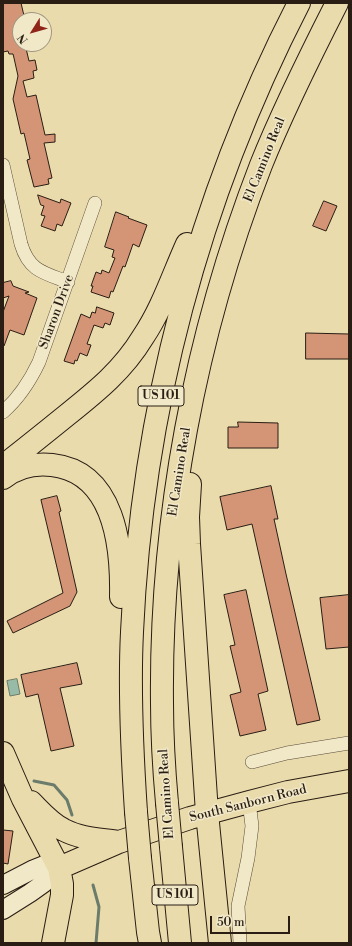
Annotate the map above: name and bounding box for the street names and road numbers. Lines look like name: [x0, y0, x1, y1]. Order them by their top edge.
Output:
street label: El Camino Real: [241, 115, 289, 205]
street label: Sharon Drive: [36, 273, 78, 351]
road number: US 101: [138, 386, 184, 406]
street label: El Camino Real: [165, 426, 195, 518]
street label: El Camino Real: [156, 748, 178, 840]
street label: South Sanborn Road: [188, 782, 308, 826]
road number: US 101: [152, 885, 198, 905]

